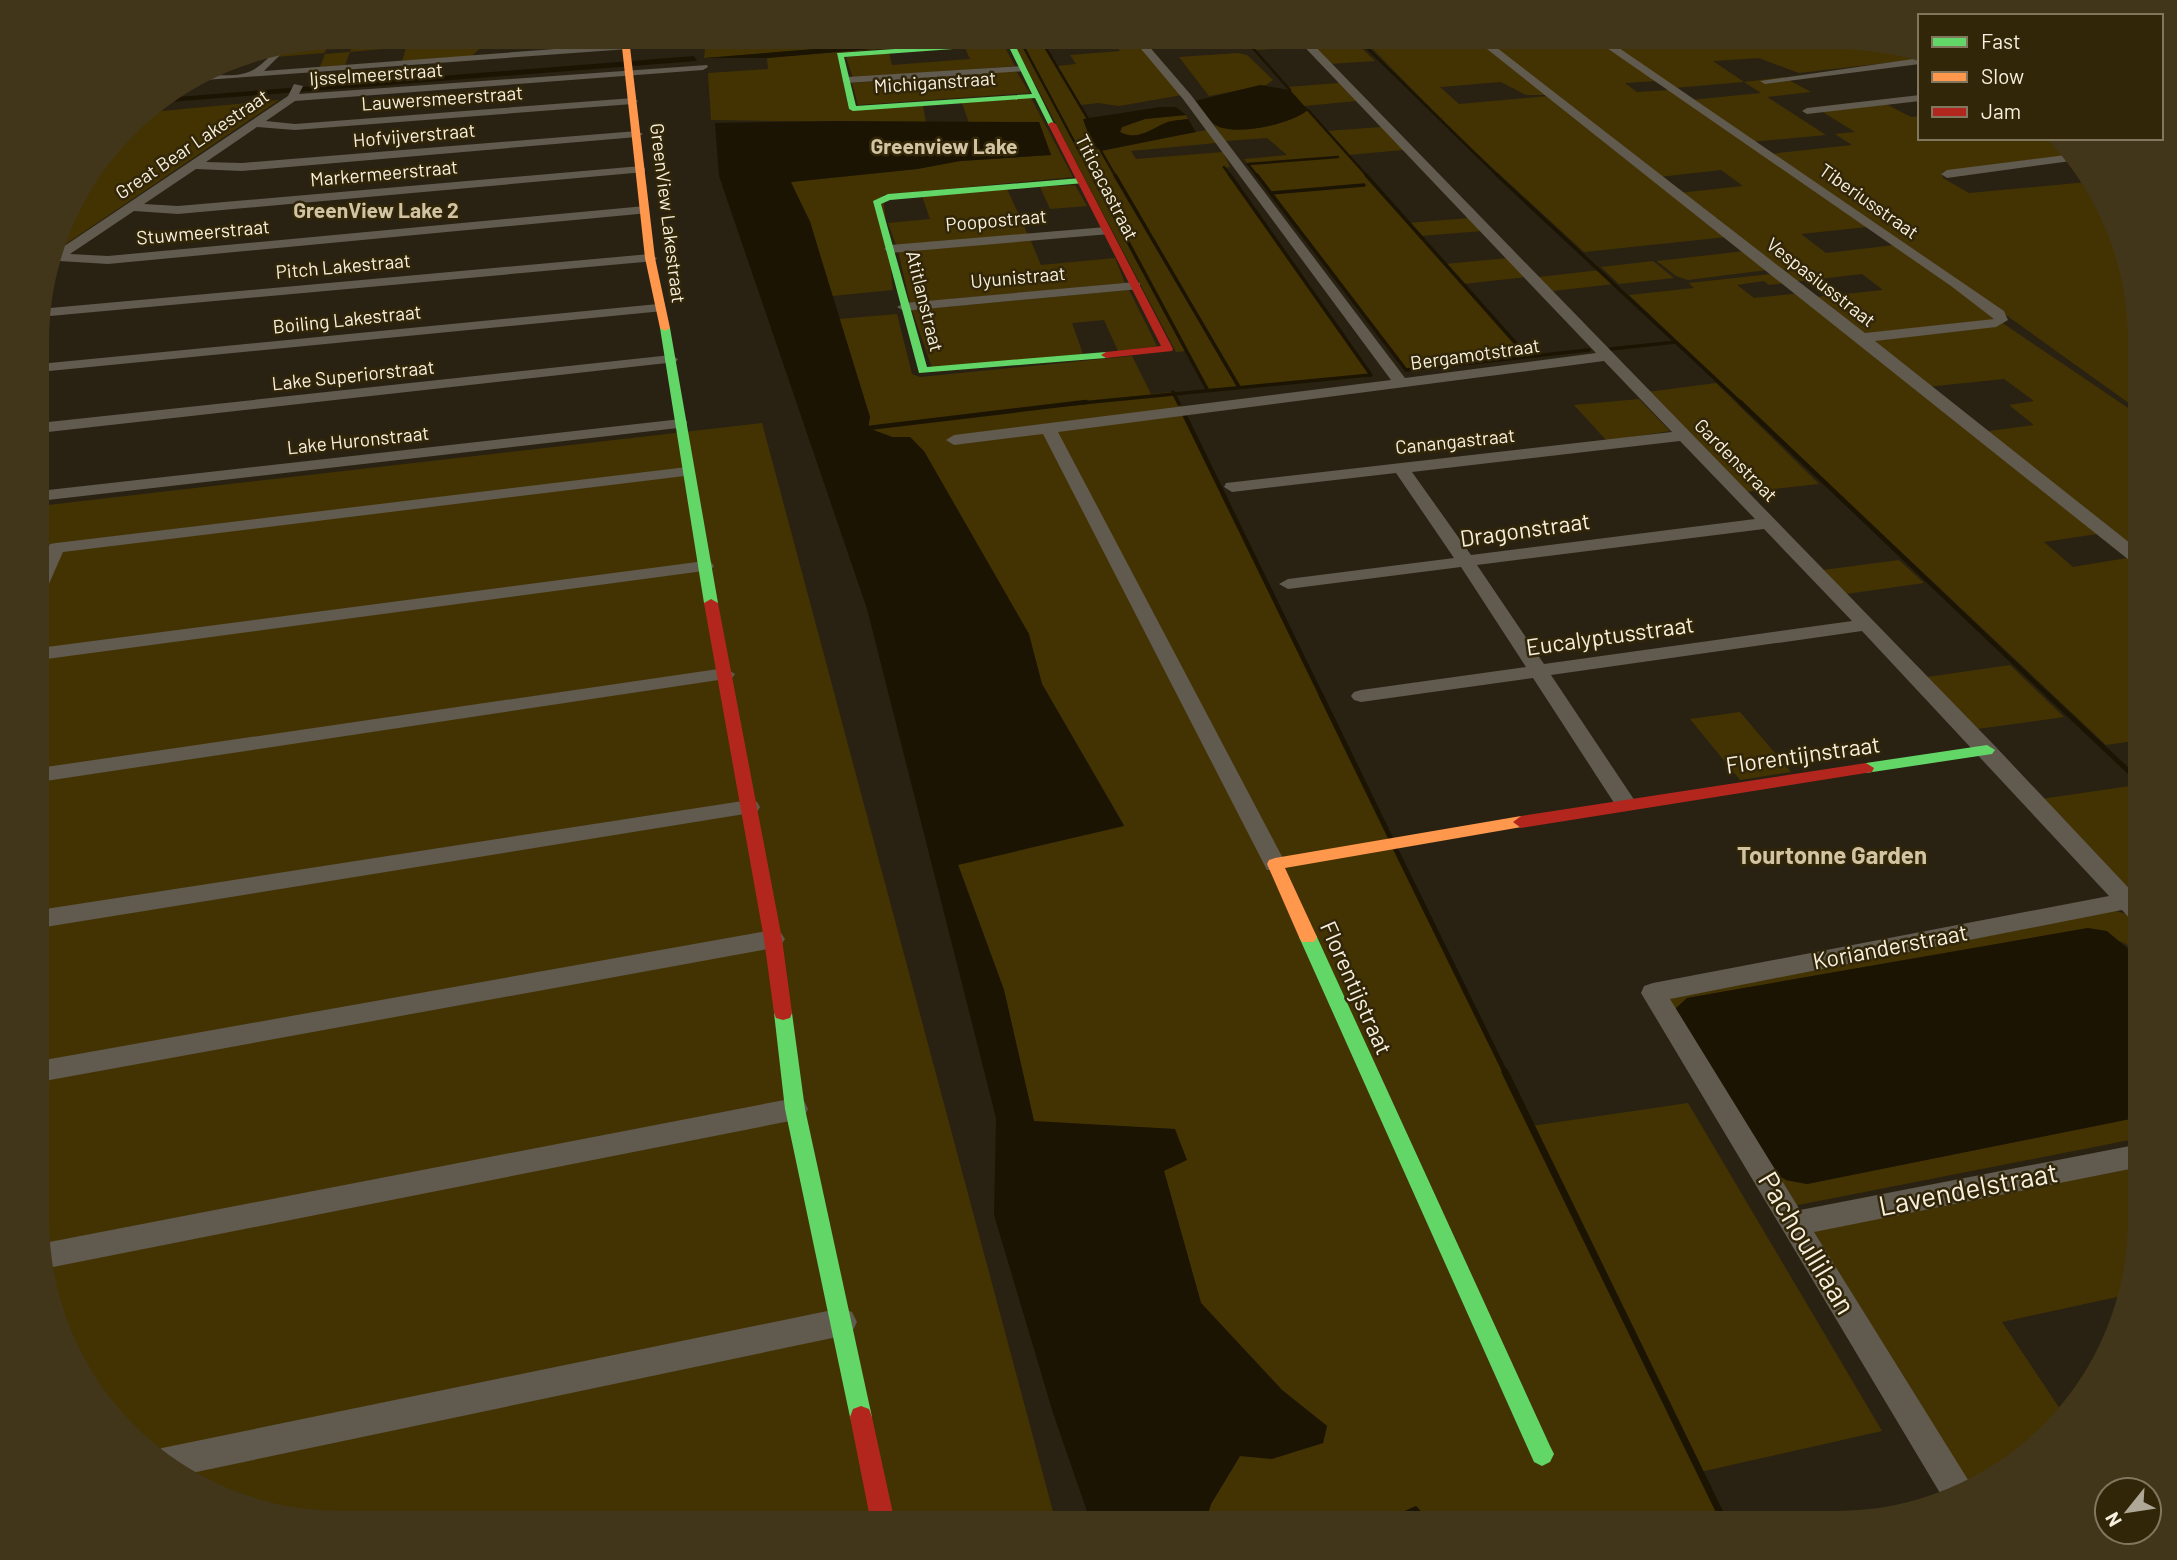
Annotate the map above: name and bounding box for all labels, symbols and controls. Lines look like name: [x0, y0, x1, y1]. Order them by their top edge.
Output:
legend: [1918, 14, 2163, 140]
text: Fast: [1981, 28, 2021, 53]
street label: Ijsselmeerstraat: [308, 57, 444, 90]
text: Slow: [1981, 63, 2024, 88]
street label: Michiganstraat: [873, 66, 997, 97]
street label: Lauwersmeerstraat: [360, 80, 524, 115]
street label: Great Bear Lakestraat: [111, 84, 273, 203]
text: Jam: [1981, 98, 2021, 123]
street label: Hofvijverstraat: [352, 118, 476, 151]
street label: GreenView Lakestraat: [646, 122, 691, 304]
street label: Titicacastraat: [1071, 130, 1144, 243]
district label: Greenview Lake: [870, 133, 1018, 158]
street label: Markermeerstraat: [309, 155, 459, 190]
street label: Tiberiusstraat: [1815, 158, 1923, 243]
district label: GreenView Lake 2: [293, 197, 459, 222]
street label: Poopostraat: [944, 204, 1048, 235]
street label: Stuwmeerstraat: [135, 214, 271, 249]
street label: Vespasiusstraat: [1762, 232, 1880, 331]
street label: Pitch Lakestraat: [274, 248, 411, 283]
street label: Atitlanstraat: [902, 248, 949, 354]
street label: Uyunistraat: [969, 261, 1067, 292]
street label: Boiling Lakestraat: [271, 299, 422, 338]
street label: Bergamotstraat: [1409, 333, 1541, 374]
street label: Lake Superiorstraat: [270, 355, 435, 394]
street label: Gardenstraat: [1690, 413, 1783, 506]
street label: Lake Huronstraat: [286, 421, 430, 458]
street label: Canangastraat: [1394, 423, 1516, 458]
street label: Dragonstraat: [1458, 506, 1592, 552]
street label: Eucalyptusstraat: [1524, 609, 1696, 661]
street label: Florentijnstraat: [1724, 729, 1882, 779]
district label: Tourtonne Garden: [1737, 840, 1927, 869]
street label: Florentijstraat: [1315, 916, 1399, 1059]
street label: Korianderstraat: [1810, 917, 1970, 975]
street label: Lavendelstraat: [1875, 1154, 2060, 1222]
street label: Pachoullilaan: [1752, 1165, 1864, 1320]
north arrow: [2093, 1476, 2163, 1546]
text: N: [2100, 1509, 2126, 1531]

